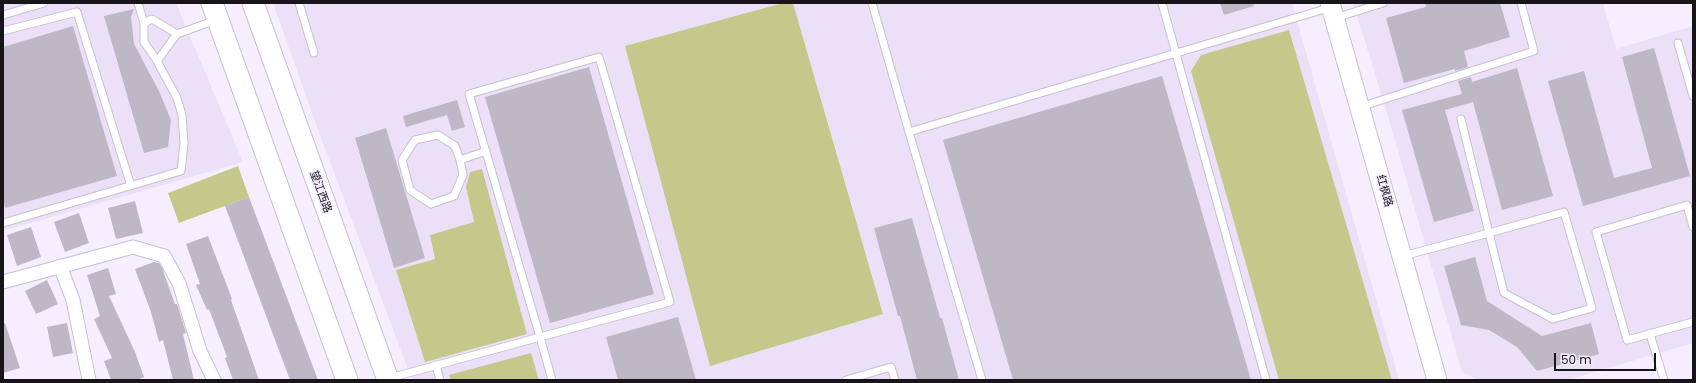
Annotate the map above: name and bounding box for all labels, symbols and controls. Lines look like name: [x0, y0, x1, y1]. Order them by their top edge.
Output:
street label: 望江西路: [306, 169, 334, 215]
street label: 红枫路: [1373, 173, 1395, 209]
scale bar: [1556, 345, 1658, 371]
text: 50 m: [1561, 351, 1592, 368]

